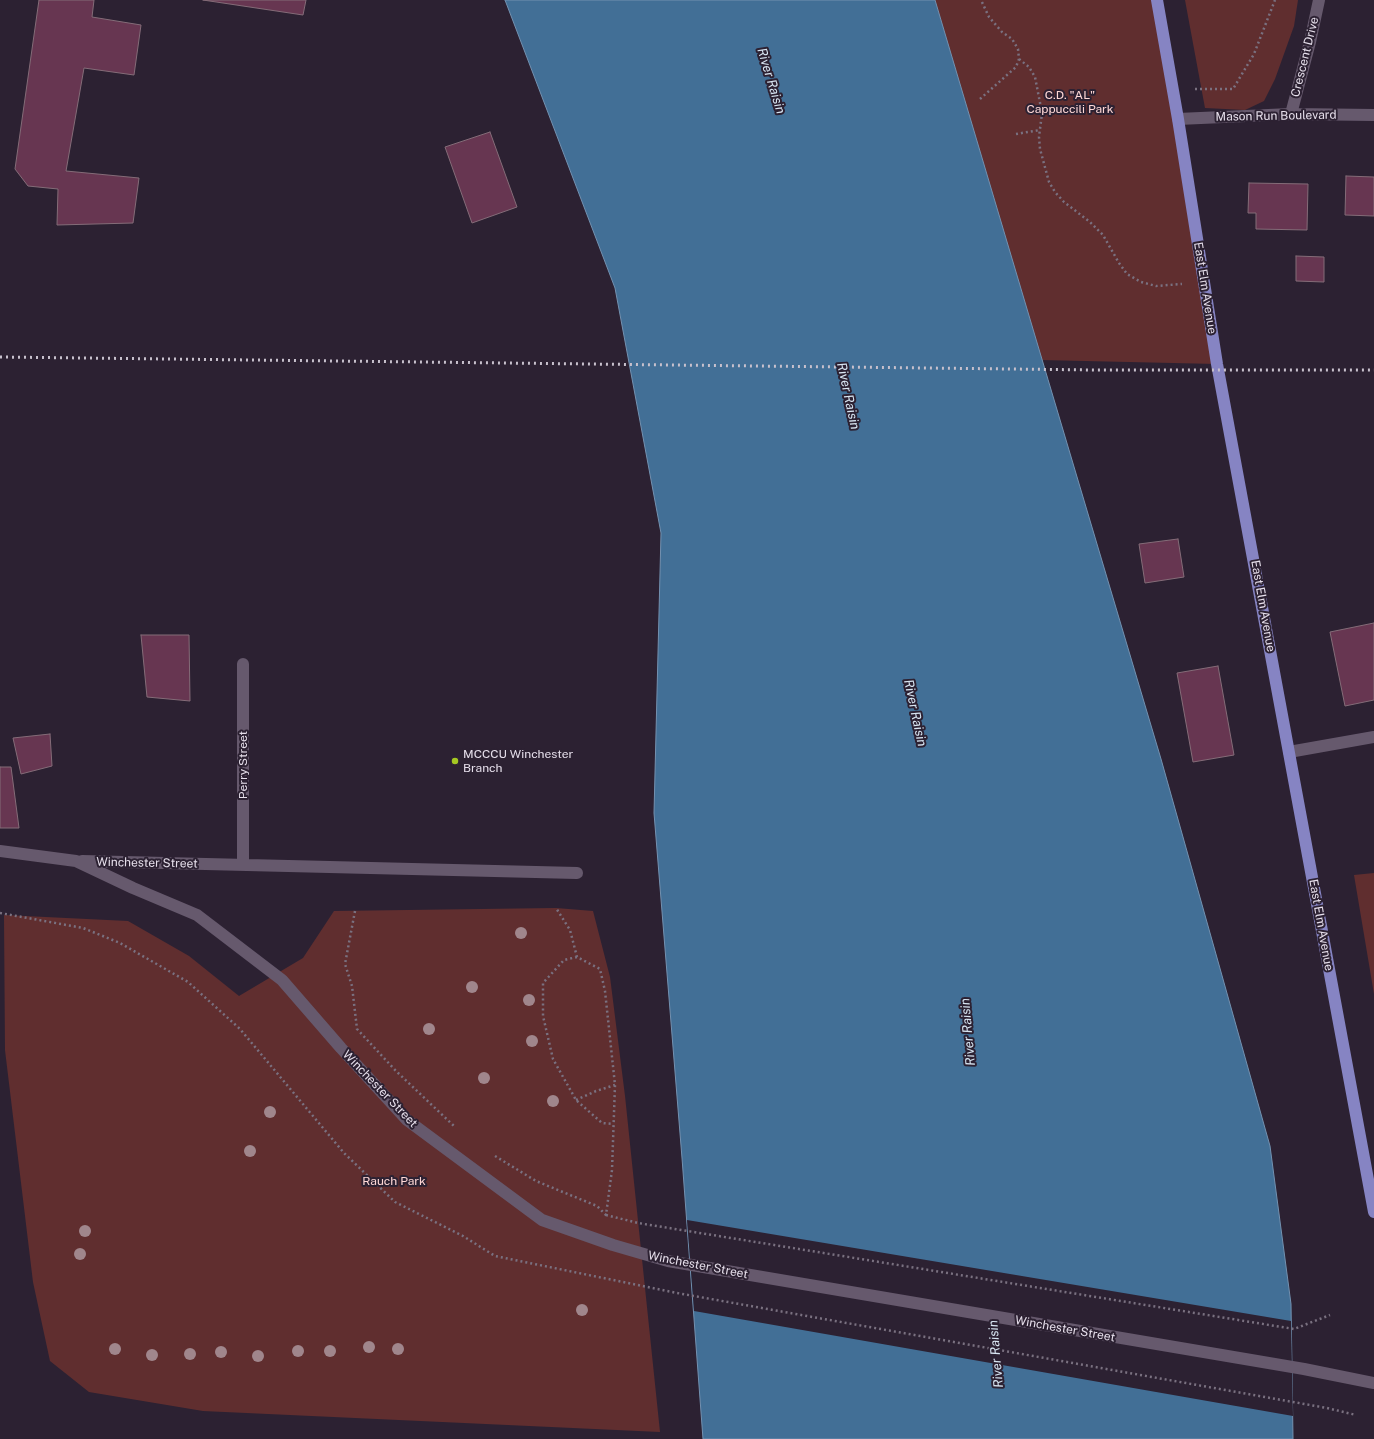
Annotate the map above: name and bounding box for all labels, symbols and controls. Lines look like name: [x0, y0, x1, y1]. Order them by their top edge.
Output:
street label: Crescent Drive: [1288, 16, 1322, 98]
water label: River Raisin: [754, 46, 788, 116]
park label: C.D. "AL" Cappuccili Park: [1026, 88, 1114, 116]
street label: Mason Run Boulevard: [1215, 108, 1337, 124]
street label: East Elm Avenue: [1191, 241, 1219, 335]
water label: River Raisin: [833, 361, 863, 431]
street label: East Elm Avenue: [1248, 559, 1278, 653]
water label: River Raisin: [900, 678, 930, 748]
street label: Perry Street: [236, 731, 250, 799]
place label: MCCCU Winchester Branch: [463, 747, 573, 775]
marker: MCCCU Winchester Branch: [450, 756, 460, 766]
street label: Winchester Street: [96, 855, 198, 871]
street label: East Elm Avenue: [1306, 878, 1336, 972]
water label: River Raisin: [957, 997, 979, 1067]
street label: Winchester Street: [340, 1048, 420, 1130]
park label: Rauch Park: [362, 1174, 426, 1188]
street label: Winchester Street: [647, 1248, 749, 1282]
street label: Winchester Street: [1014, 1313, 1116, 1345]
water label: River Raisin: [985, 1319, 1007, 1389]

